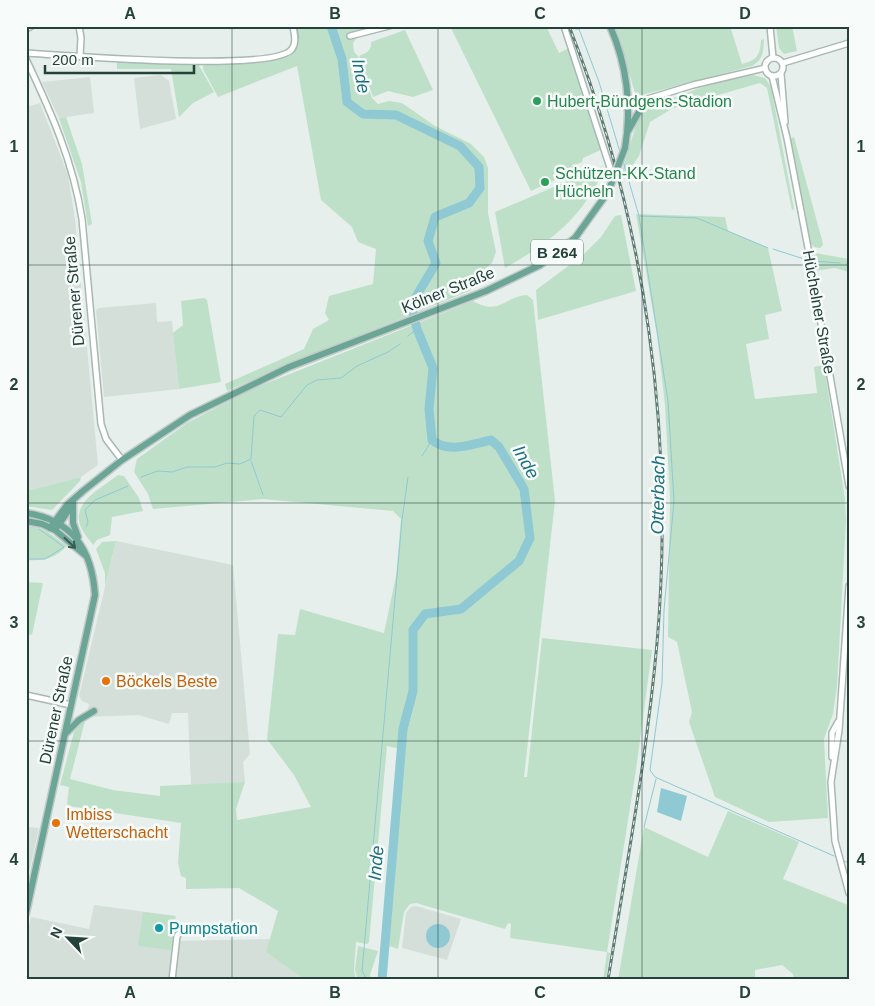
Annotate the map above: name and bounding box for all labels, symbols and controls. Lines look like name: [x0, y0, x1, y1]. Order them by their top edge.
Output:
text: A: [124, 5, 136, 22]
text: B: [329, 5, 341, 22]
text: C: [534, 5, 546, 22]
text: D: [739, 5, 751, 22]
scale bar: [45, 42, 194, 74]
text: 200 m: [52, 51, 94, 68]
water label: Inde: [348, 57, 374, 95]
place label: Hubert-Bündgens-Stadion: [547, 93, 732, 110]
marker: Hubert-Bündgens-Stadion: [531, 95, 543, 107]
text: 1: [10, 138, 19, 155]
text: 1: [857, 138, 866, 155]
place label: Schützen-KK-Stand Hücheln: [555, 165, 696, 200]
marker: Schützen-KK-Stand Hücheln: [539, 176, 551, 188]
street label: Dürener Straße: [61, 235, 87, 347]
road number: B 264: [531, 240, 583, 264]
street label: Hüchelner Straße: [800, 249, 838, 375]
street label: Kölner Straße: [399, 264, 497, 316]
text: 2: [10, 376, 19, 393]
text: 2: [857, 376, 866, 393]
water label: Inde: [509, 442, 543, 482]
water label: Otterbach: [647, 455, 669, 535]
one-way arrow: [64, 537, 77, 549]
text: 3: [10, 614, 19, 631]
text: 3: [857, 614, 866, 631]
street label: Dürener Straße: [36, 654, 76, 766]
place label: Böckels Beste: [116, 673, 217, 690]
marker: Böckels Beste: [100, 675, 112, 687]
place label: Imbiss Wetterschacht: [66, 806, 169, 841]
marker: Imbiss Wetterschacht: [50, 817, 62, 829]
water label: Inde: [365, 845, 387, 881]
text: 4: [10, 851, 19, 868]
text: 4: [857, 851, 866, 868]
north arrow: [42, 914, 92, 964]
place label: Pumpstation: [169, 920, 258, 937]
marker: Pumpstation: [153, 922, 165, 934]
text: N: [47, 925, 66, 940]
text: A: [124, 984, 136, 1001]
text: B: [329, 984, 341, 1001]
text: C: [534, 984, 546, 1001]
text: D: [739, 984, 751, 1001]

